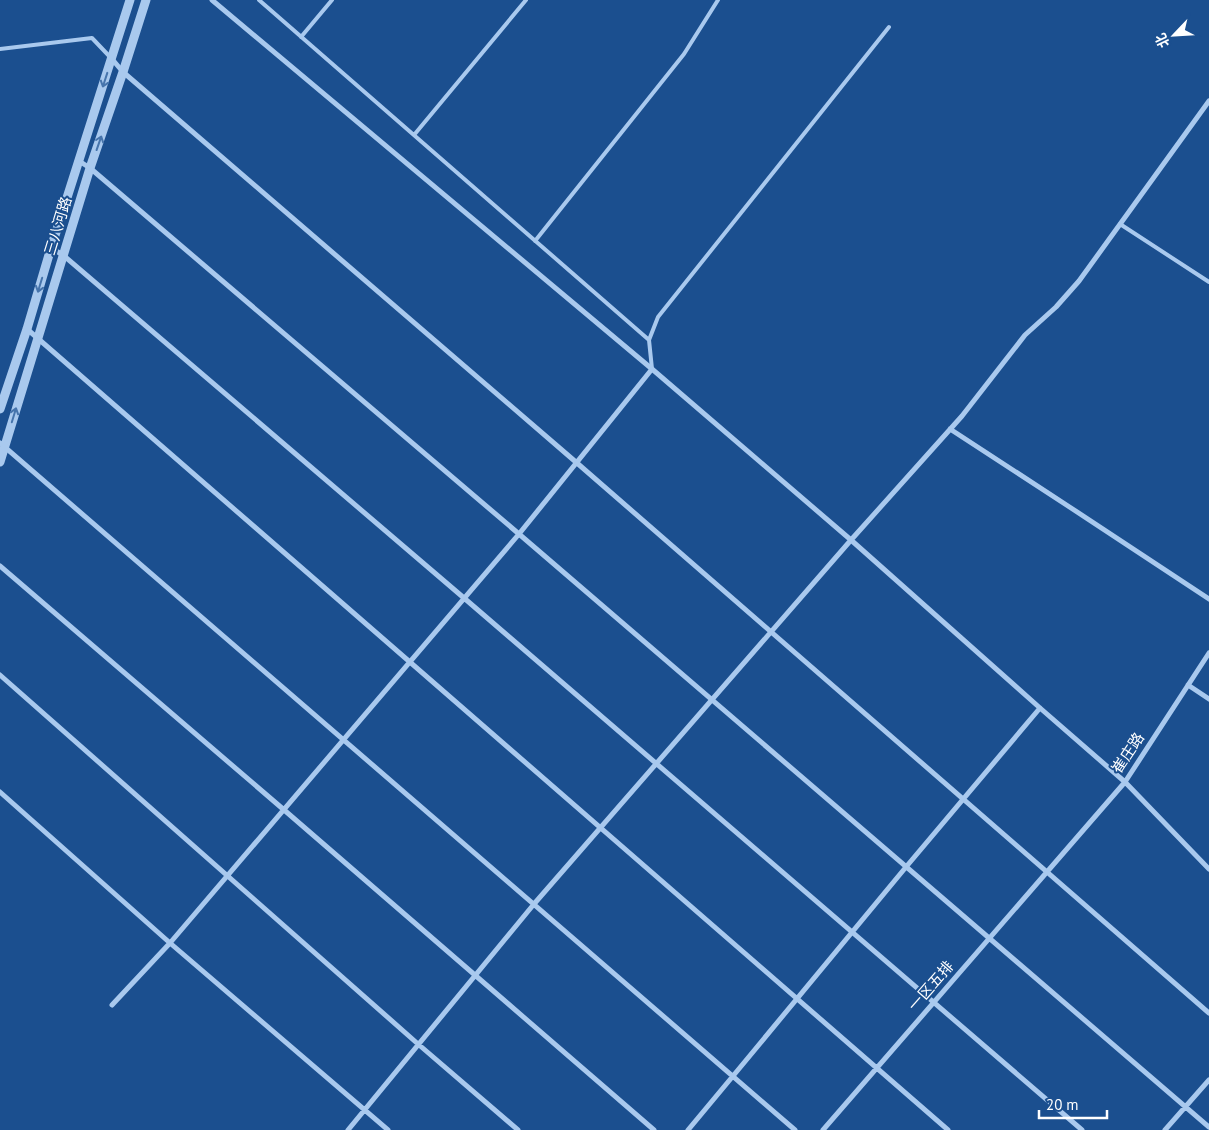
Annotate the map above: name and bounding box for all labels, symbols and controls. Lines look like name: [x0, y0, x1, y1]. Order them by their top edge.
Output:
north arrow: [1149, 10, 1199, 60]
text: 北: [1151, 30, 1173, 51]
one-way arrow: [100, 72, 109, 87]
one-way arrow: [95, 136, 104, 151]
street label: 三八河路: [40, 194, 75, 257]
one-way arrow: [35, 276, 45, 292]
one-way arrow: [10, 408, 20, 424]
street label: 崔庄路: [1107, 729, 1148, 777]
street label: 一区五排: [904, 957, 957, 1015]
scale bar: [1039, 1088, 1106, 1120]
text: 20 m: [1046, 1095, 1079, 1114]

